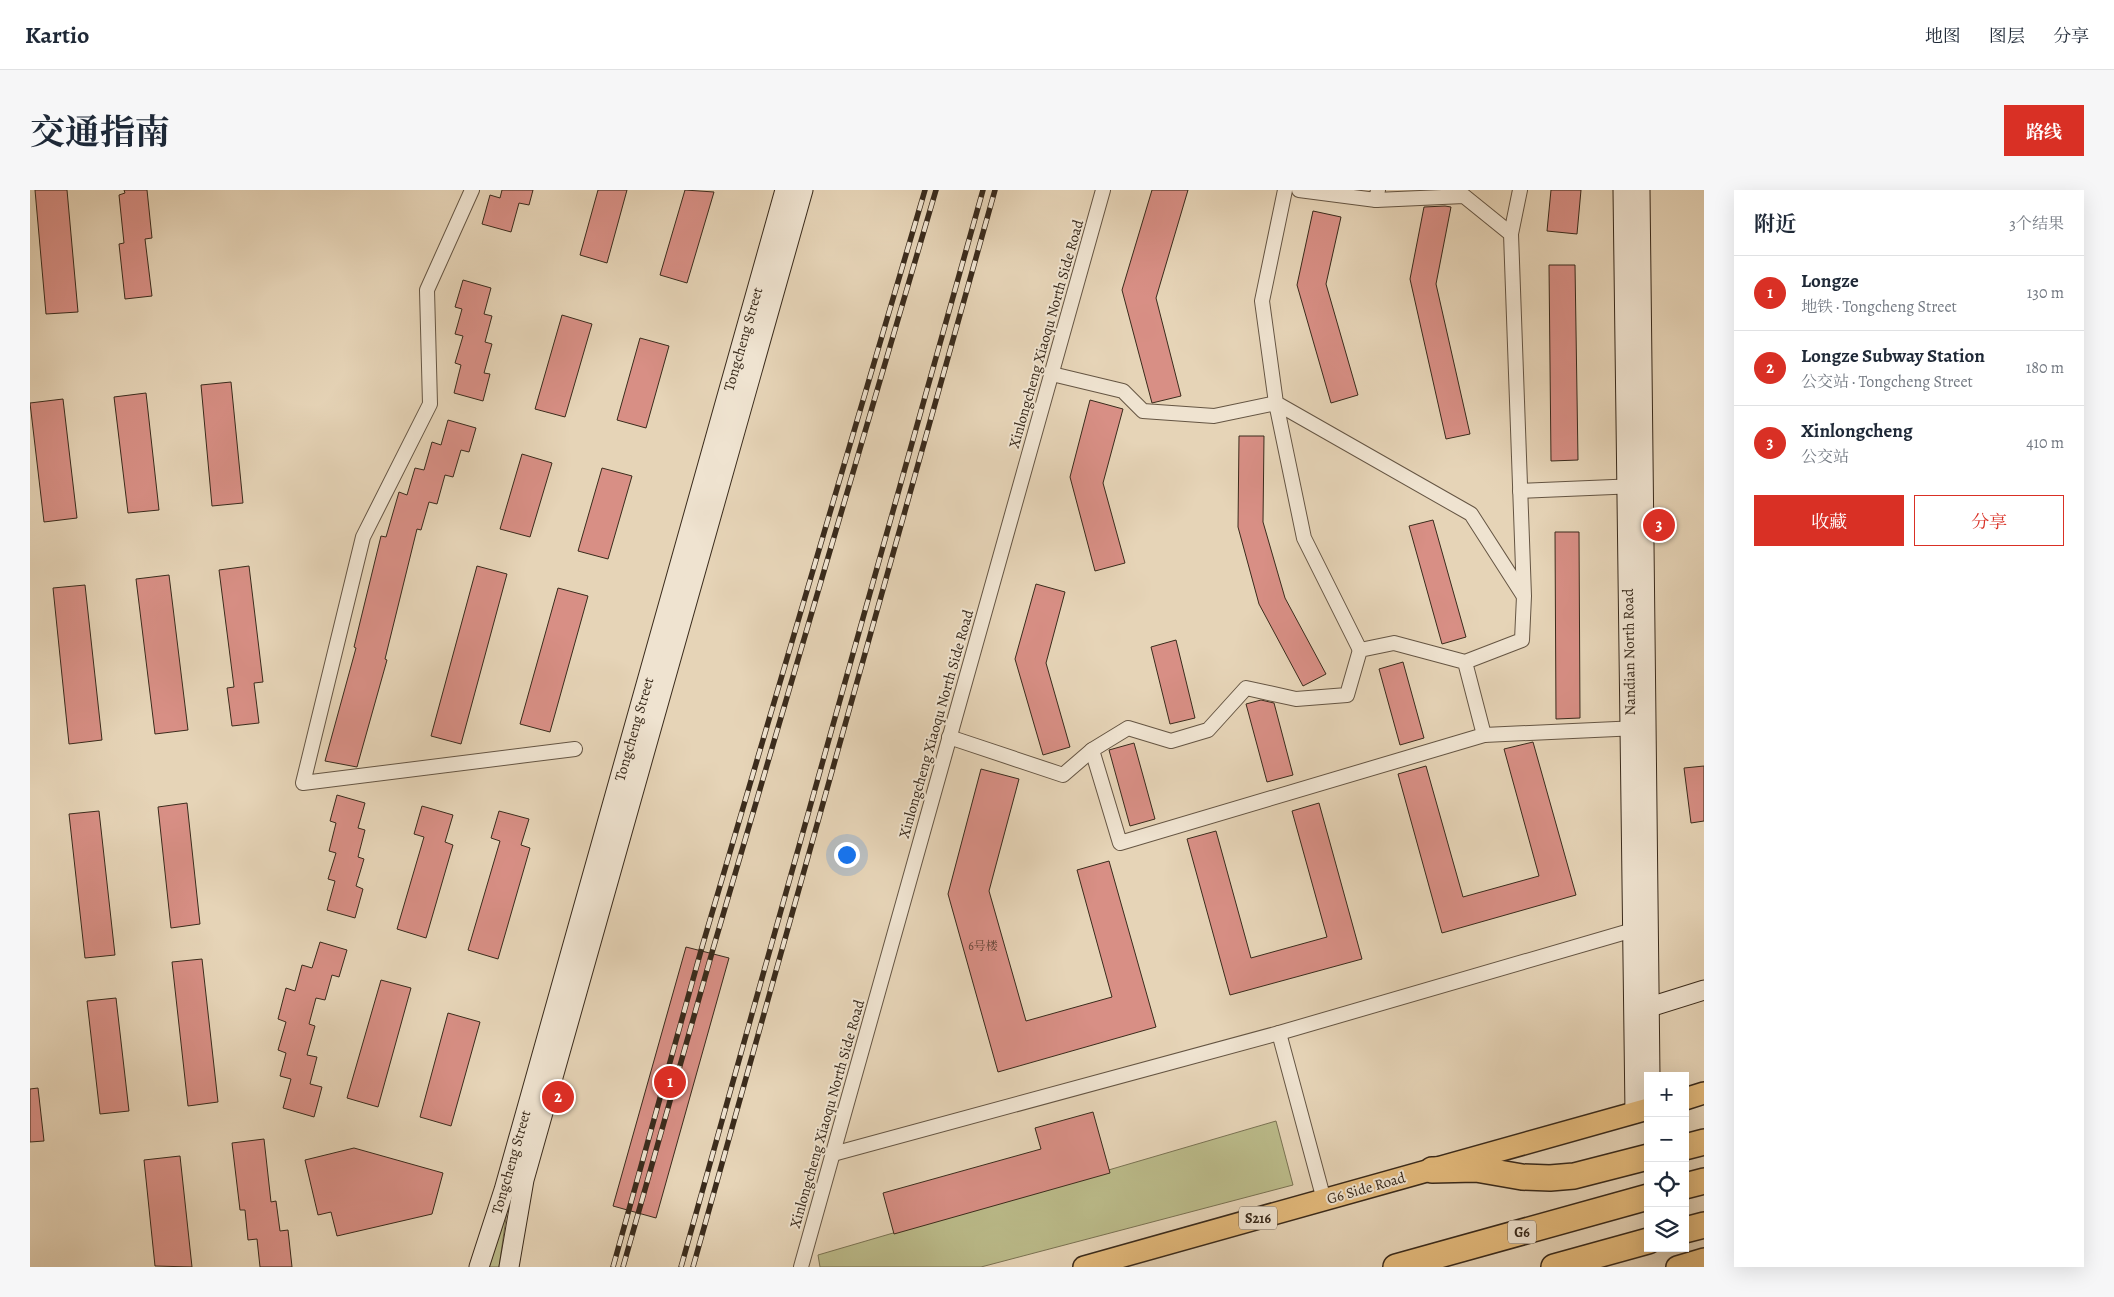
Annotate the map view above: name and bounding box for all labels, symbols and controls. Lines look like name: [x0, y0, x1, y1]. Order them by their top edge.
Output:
text: Kartio: [25, 19, 89, 51]
text: 地图: [1925, 24, 1961, 48]
text: 图层: [1989, 24, 2025, 48]
text: 分享: [2053, 24, 2089, 48]
button: 路线: [2004, 105, 2084, 156]
text: 交通指南: [30, 108, 170, 156]
text: 附近: [1754, 210, 1796, 238]
text: 3个结果: [2009, 213, 2064, 235]
street label: Xinlongcheng Xiaoqu North Side Road: [1004, 216, 1089, 451]
text: Longze: [1801, 268, 1859, 294]
text: 1: [1767, 282, 1773, 304]
text: 130 m: [2027, 282, 2064, 304]
street label: Tongcheng Street: [719, 285, 767, 393]
text: 地铁 · Tongcheng Street: [1801, 296, 1957, 318]
text: Longze Subway Station: [1801, 343, 1985, 369]
text: 2: [1766, 357, 1774, 379]
text: 180 m: [2026, 357, 2064, 379]
text: 公交站 · Tongcheng Street: [1801, 371, 1973, 393]
text: Xinlongcheng: [1801, 418, 1913, 444]
text: 3: [1767, 432, 1773, 454]
text: 410 m: [2026, 432, 2064, 454]
text: 公交站: [1801, 446, 1849, 468]
button: 收藏: [1754, 495, 1904, 546]
button: 分享: [1914, 495, 2064, 546]
pin: 3: [1643, 506, 1675, 544]
street label: Nandian North Road: [1618, 587, 1640, 716]
street label: Xinlongcheng Xiaoqu North Side Road: [894, 606, 979, 841]
street label: Tongcheng Street: [610, 675, 658, 783]
your location: [834, 842, 860, 868]
house number: 6号楼: [968, 938, 998, 954]
street label: Xinlongcheng Xiaoqu North Side Road: [785, 996, 870, 1231]
pin: 1: [654, 1063, 686, 1101]
map controls: [1644, 1072, 1689, 1252]
button: +: [1644, 1072, 1689, 1117]
pin: 2: [542, 1078, 574, 1116]
street label: Tongcheng Street: [487, 1108, 535, 1216]
button: −: [1644, 1117, 1689, 1162]
button: locate: [1644, 1162, 1689, 1207]
street label: G6 Side Road: [1324, 1167, 1409, 1209]
road number: S216: [1239, 1206, 1277, 1230]
button: layers: [1644, 1207, 1689, 1252]
road number: G6: [1508, 1220, 1536, 1244]

